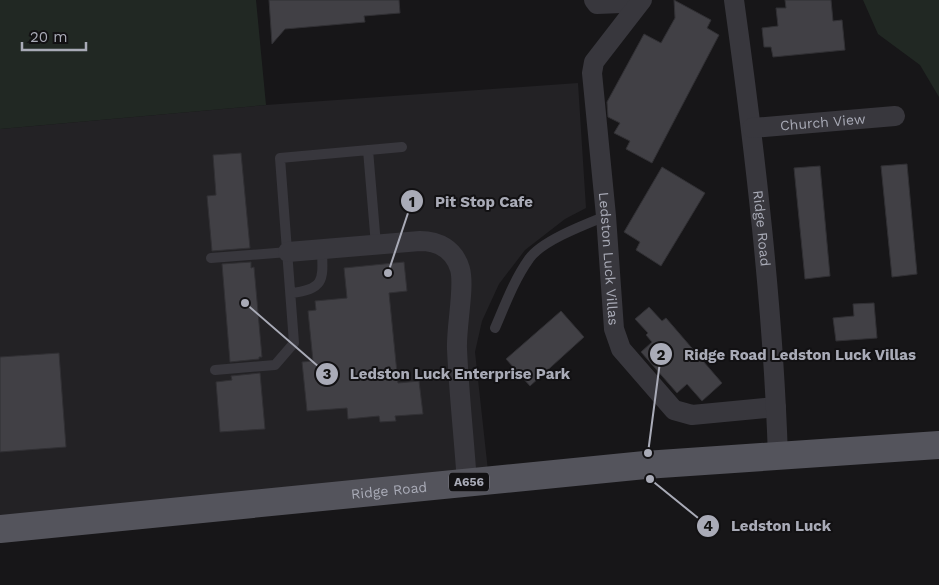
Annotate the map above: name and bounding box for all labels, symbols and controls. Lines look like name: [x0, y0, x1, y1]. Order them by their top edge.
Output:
scale bar: [22, 20, 86, 52]
text: 20 m: [30, 28, 68, 46]
street label: Church View: [779, 110, 866, 134]
callout: Pit Stop Cafe: [400, 186, 543, 216]
street label: Ridge Road: [750, 189, 774, 267]
street label: Ledston Luck Villas: [596, 191, 622, 326]
text: 1: [409, 193, 415, 211]
text: Pit Stop Cafe: [435, 193, 533, 211]
callout: Ridge Road Ledston Luck Villas: [648, 339, 926, 369]
text: 2: [657, 346, 666, 364]
text: Ridge Road Ledston Luck Villas: [684, 346, 916, 364]
callout: Ledston Luck Enterprise Park: [314, 359, 580, 389]
text: 3: [323, 365, 332, 383]
text: Ledston Luck Enterprise Park: [350, 365, 571, 383]
road number: A656: [449, 472, 489, 492]
street label: Ridge Road: [350, 479, 428, 502]
callout: Ledston Luck: [696, 511, 841, 541]
text: 4: [703, 517, 713, 535]
text: Ledston Luck: [731, 517, 832, 535]

